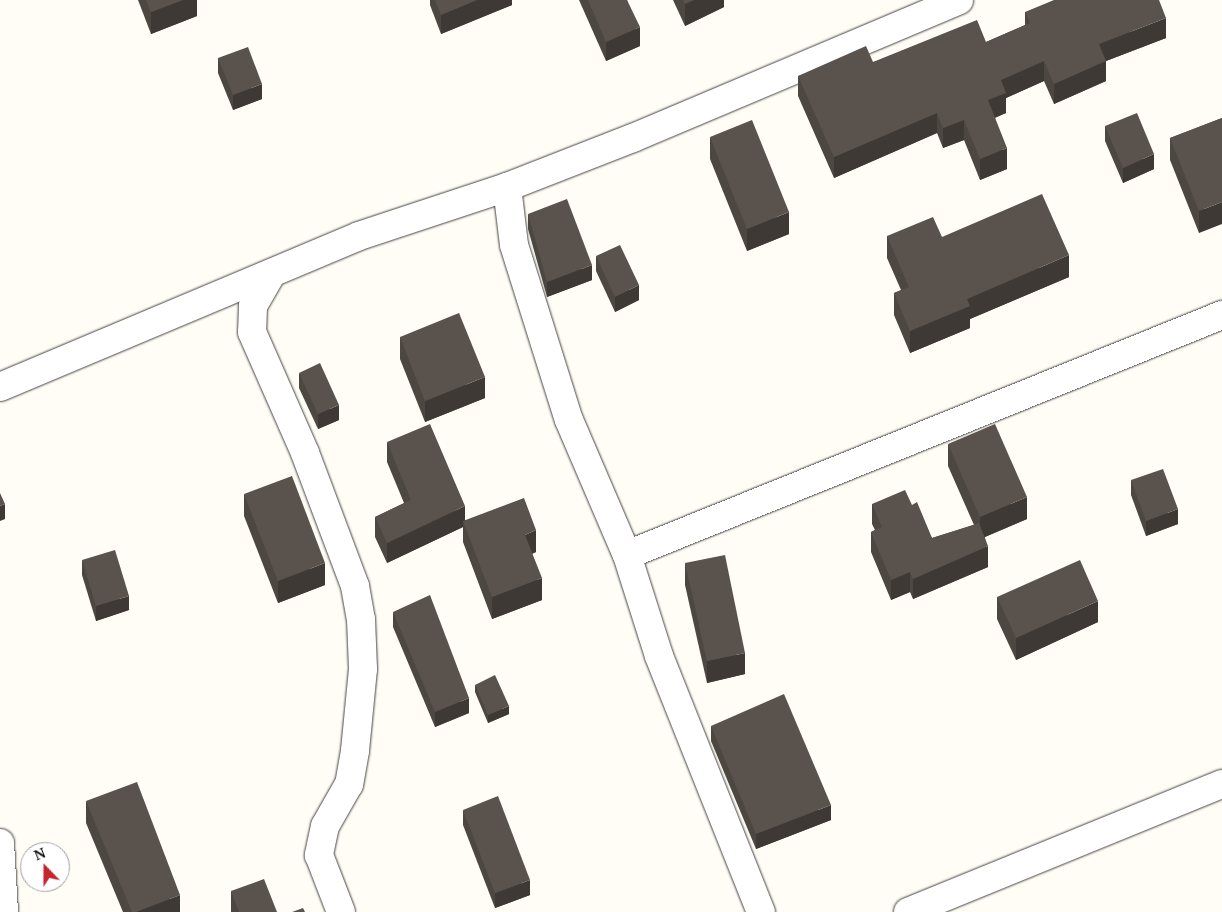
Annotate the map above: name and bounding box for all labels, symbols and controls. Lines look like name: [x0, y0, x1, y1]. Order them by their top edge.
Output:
north arrow: [20, 842, 70, 892]
text: N: [31, 843, 48, 864]

